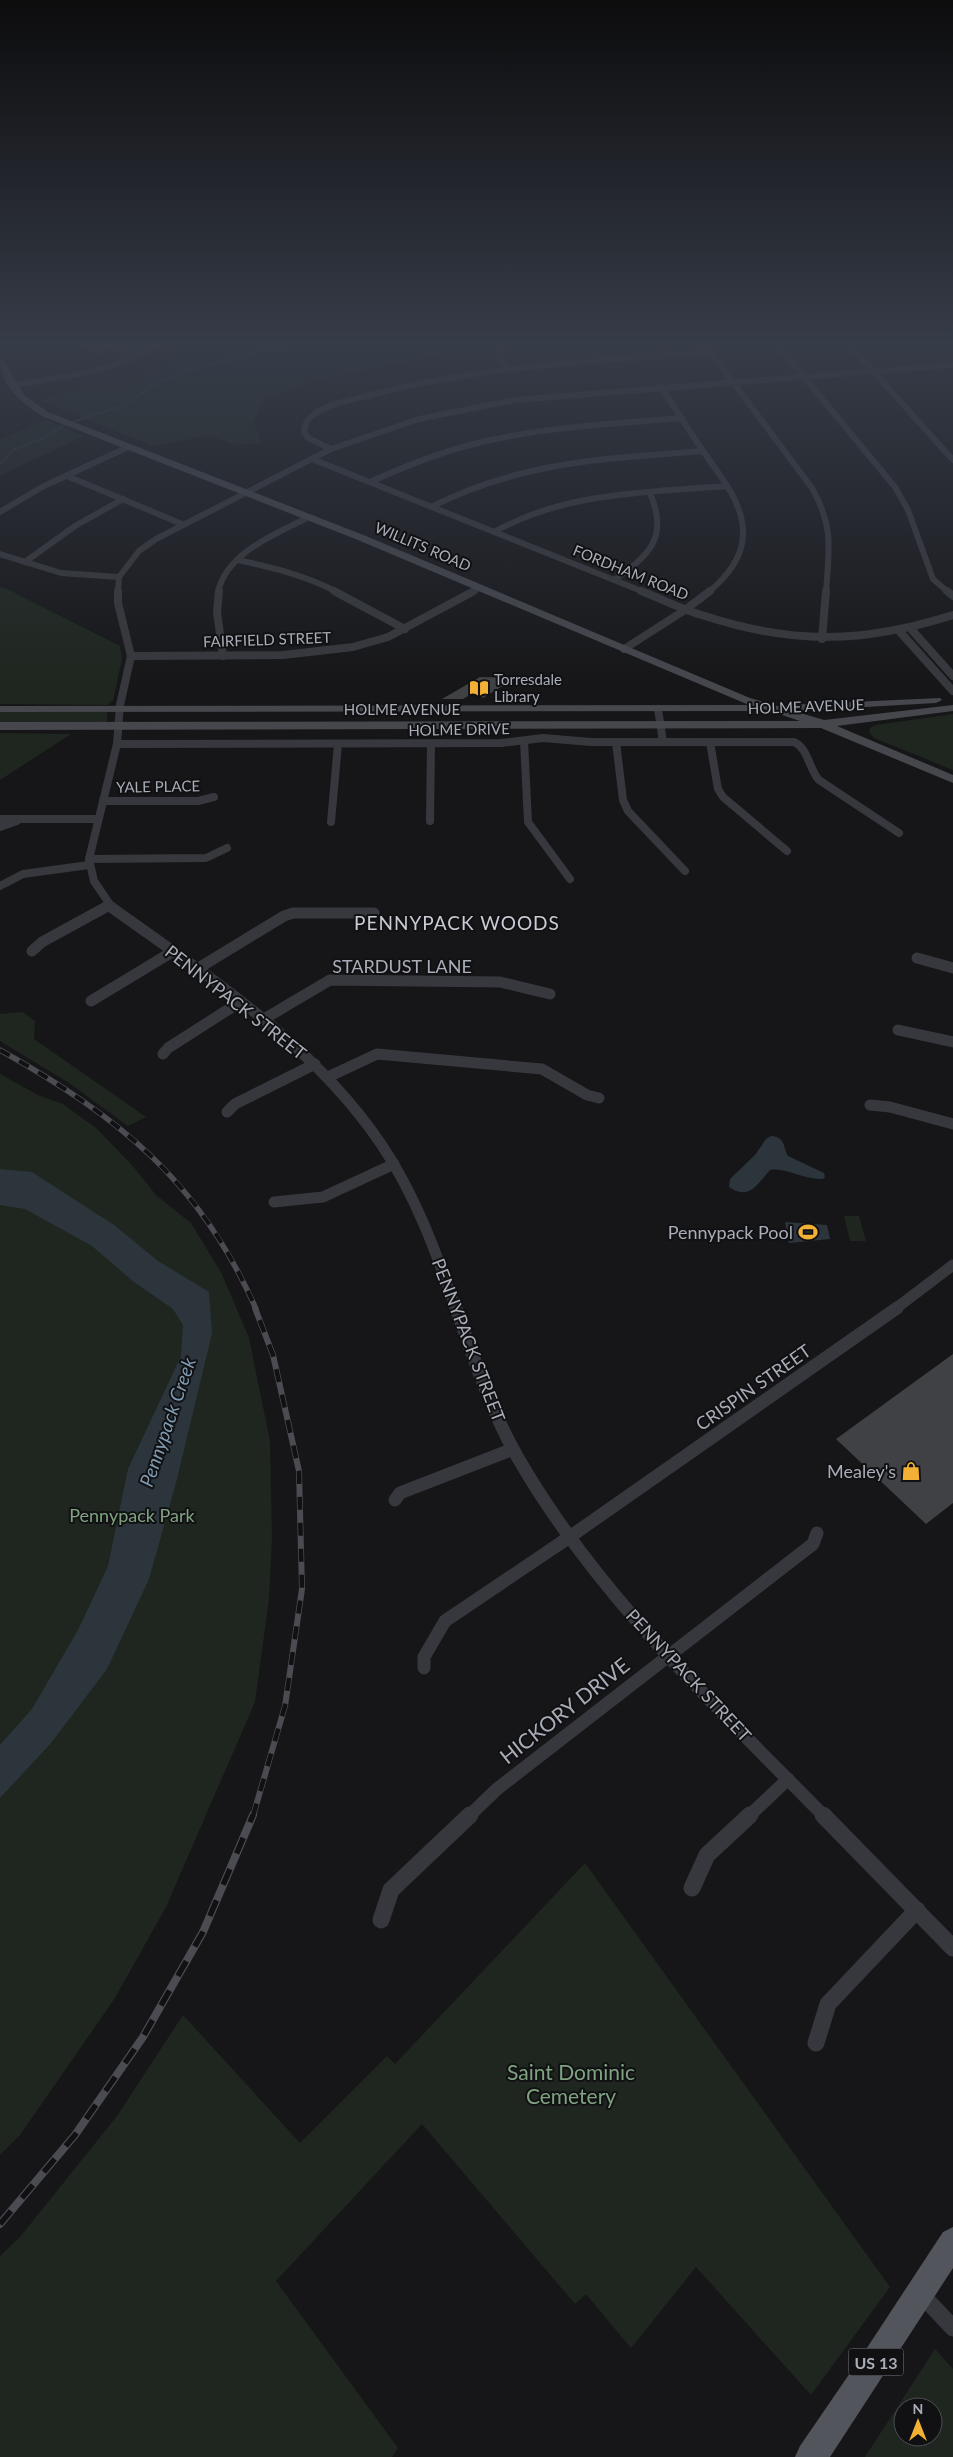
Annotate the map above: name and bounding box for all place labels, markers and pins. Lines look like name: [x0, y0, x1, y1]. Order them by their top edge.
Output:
place label: Torresdale Library: [494, 670, 562, 705]
library icon: Torresdale Library: [468, 677, 490, 699]
place label: Pennypack Pool: [668, 1221, 793, 1243]
sports icon: Pennypack Pool: [797, 1221, 819, 1243]
place label: Mealey's: [827, 1460, 896, 1482]
shop icon: Mealey's: [900, 1460, 922, 1482]

